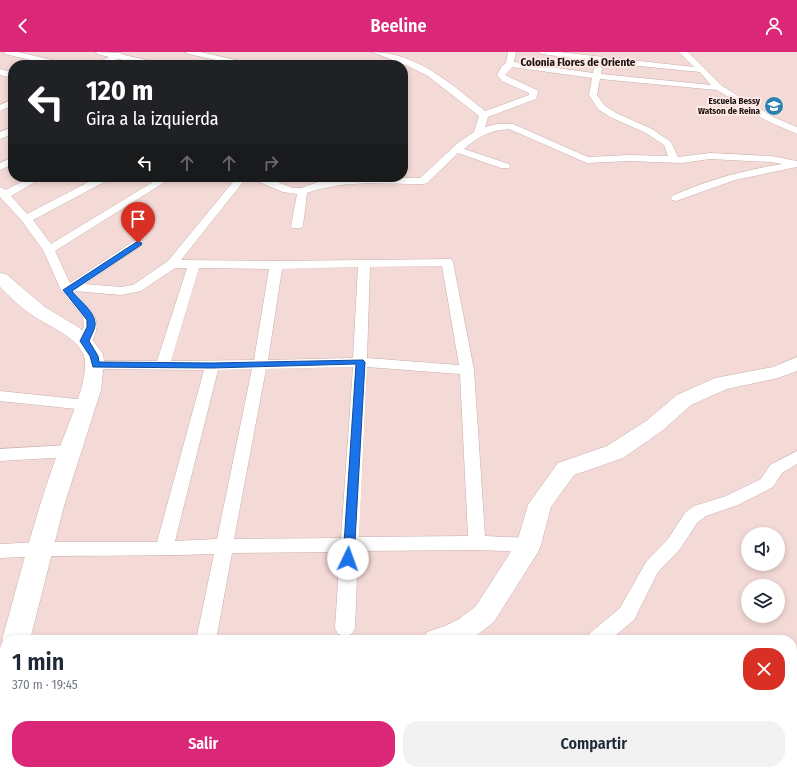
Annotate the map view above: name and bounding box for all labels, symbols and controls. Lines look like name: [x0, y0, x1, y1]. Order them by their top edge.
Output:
icon: back: [12, 15, 34, 37]
text: Beeline: [370, 15, 427, 37]
icon: person: [763, 15, 785, 37]
district label: Colonia Flores de Oriente: [521, 56, 636, 69]
text: 120 m: [86, 74, 153, 107]
icon: left: [20, 76, 72, 128]
school or university icon: Escuela Bessy Watson de Reina: [763, 95, 785, 117]
place label: Escuela Bessy Watson de Reina: [698, 96, 761, 116]
text: Gira a la izquierda: [86, 108, 219, 130]
icon: left: [134, 152, 156, 174]
icon: ahead: [176, 152, 198, 174]
icon: ahead: [218, 152, 240, 174]
icon: right: [260, 152, 282, 174]
pin: [121, 202, 155, 243]
icon: arrive: [127, 208, 149, 230]
map controls: [741, 527, 785, 623]
button: sound: [741, 527, 785, 571]
position arrow: [327, 538, 369, 580]
button: layers: [741, 579, 785, 623]
text: 1 min: [12, 648, 64, 676]
button: close: [743, 648, 785, 690]
text: 370 m · 19:45: [12, 677, 78, 692]
button: Salir: [12, 721, 395, 767]
button: Compartir: [403, 721, 785, 767]

